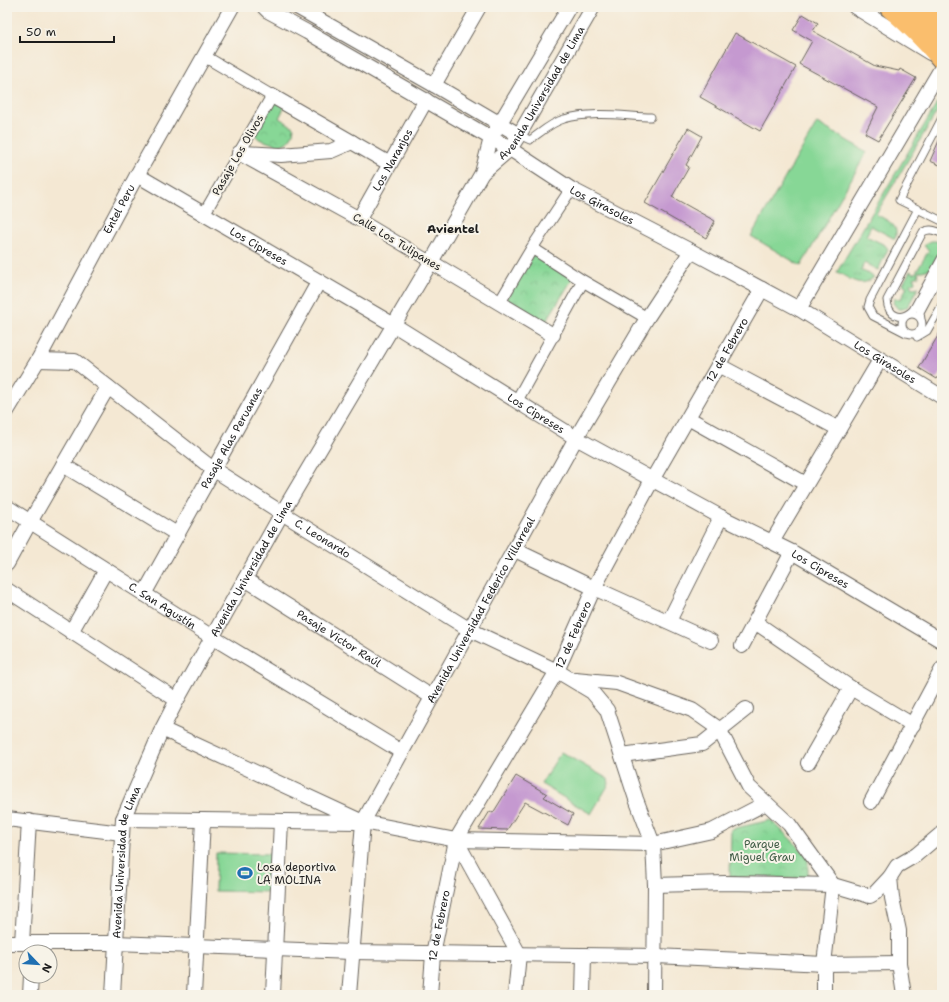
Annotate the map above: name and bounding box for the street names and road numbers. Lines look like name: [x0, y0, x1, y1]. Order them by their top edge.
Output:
street label: Avenida Universidad de Lima: [495, 23, 588, 163]
street label: Pasaje Los Olivos: [209, 112, 267, 198]
street label: Los Naranjos: [369, 126, 416, 194]
street label: Entel Peru: [99, 182, 138, 236]
street label: Los Girasoles: [567, 182, 637, 228]
street label: Calle Los Tulipanes: [350, 210, 444, 274]
street label: Los Cipreses: [227, 223, 291, 269]
street label: 12 de Febrero: [702, 314, 752, 385]
street label: Los Girasoles: [851, 337, 919, 387]
street label: Pasaje Alas Peruanas: [197, 384, 266, 491]
street label: Los Cipreses: [505, 390, 568, 437]
street label: Avenida Universidad de Lima: [206, 497, 296, 640]
street label: Avenida Universidad Federico Villarreal: [423, 514, 539, 706]
street label: C. Leonardo: [292, 515, 354, 562]
street label: Los Cipreses: [789, 546, 852, 592]
street label: C. San Agustín: [126, 579, 199, 633]
street label: 12 de Febrero: [552, 598, 595, 671]
street label: Pasaje Victor Raúl: [294, 606, 385, 671]
street label: Avenida Universidad de Lima: [109, 784, 144, 939]
street label: 12 de Febrero: [425, 888, 453, 962]

